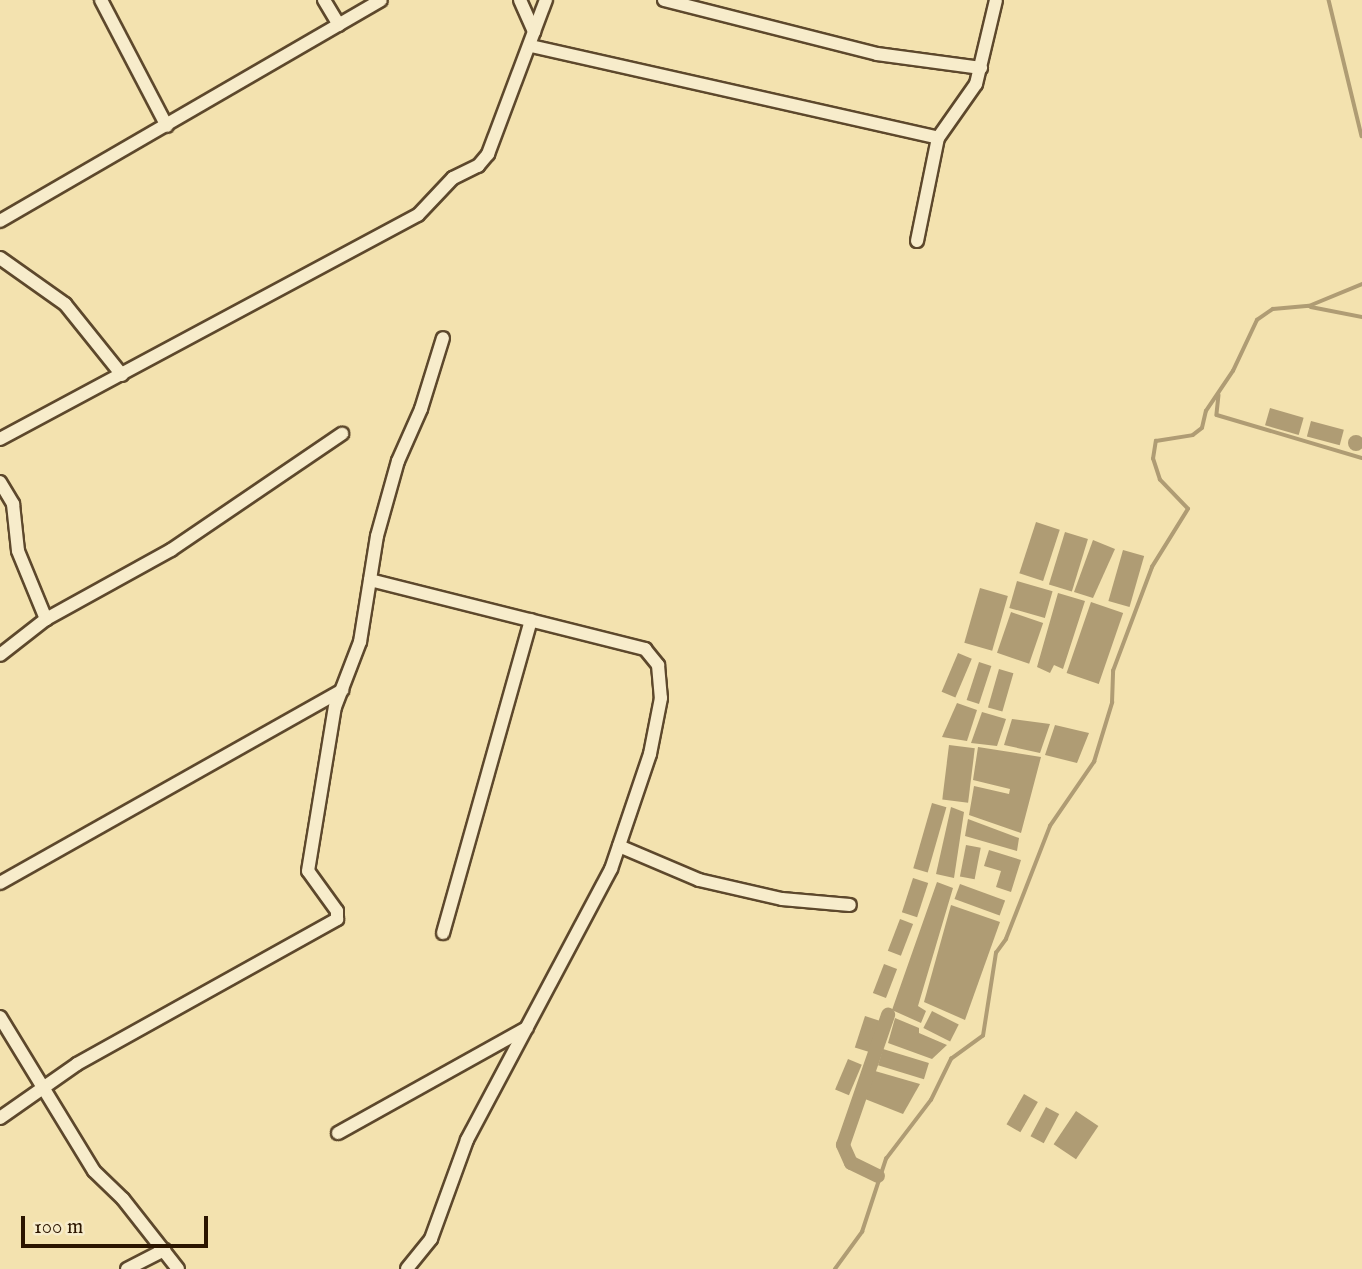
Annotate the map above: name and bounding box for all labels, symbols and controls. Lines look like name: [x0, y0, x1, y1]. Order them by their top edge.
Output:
scale bar: [24, 1202, 212, 1246]
text: 100 m: [34, 1214, 83, 1241]

